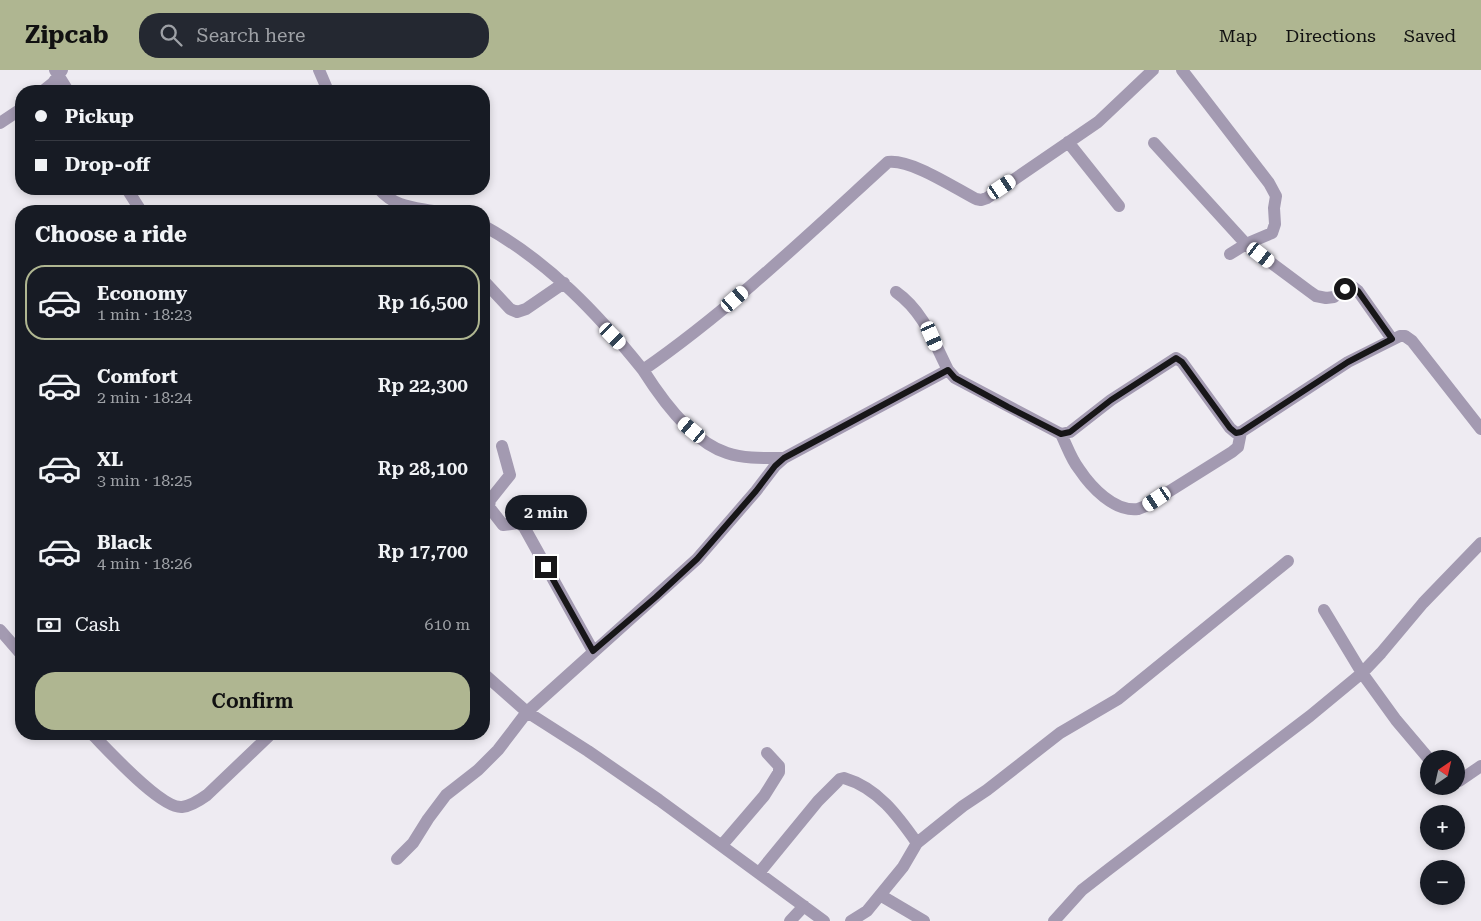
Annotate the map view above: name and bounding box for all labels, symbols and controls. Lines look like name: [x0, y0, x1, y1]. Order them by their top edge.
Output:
search box: [139, 13, 489, 58]
text: Zipcab: [25, 21, 109, 49]
icon: search: [157, 21, 185, 49]
text: Search here: [197, 24, 305, 47]
text: Map: [1219, 25, 1257, 46]
text: Directions: [1285, 25, 1376, 46]
text: Saved: [1404, 25, 1456, 46]
text: Pickup: [65, 105, 134, 128]
text: Drop-off: [65, 153, 150, 176]
car: [985, 172, 1018, 202]
text: Choose a ride: [35, 222, 187, 247]
car: [1244, 240, 1277, 270]
route start: [1334, 278, 1356, 300]
icon: car: [37, 280, 82, 325]
text: Economy: [97, 282, 187, 305]
car: [718, 283, 751, 315]
text: Rp 16,500: [378, 291, 468, 314]
text: 1 min · 18:23: [97, 305, 192, 324]
car: [919, 319, 944, 353]
car: [597, 320, 628, 352]
icon: car: [37, 363, 82, 408]
text: Comfort: [97, 365, 178, 388]
text: Rp 22,300: [378, 374, 468, 397]
text: 2 min · 18:24: [97, 388, 192, 407]
car: [675, 415, 708, 445]
icon: car: [37, 446, 82, 491]
text: XL: [97, 448, 123, 471]
text: Rp 28,100: [378, 457, 468, 480]
text: 3 min · 18:25: [97, 471, 192, 490]
car: [1140, 484, 1173, 514]
callout: 2 min: [505, 494, 587, 530]
text: 2 min: [524, 503, 568, 522]
icon: car: [37, 529, 82, 574]
text: Black: [97, 531, 152, 554]
text: Rp 17,700: [378, 540, 468, 563]
text: 4 min · 18:26: [97, 554, 192, 573]
route end: [535, 556, 557, 578]
icon: cash: [35, 611, 63, 639]
text: Cash: [75, 613, 120, 636]
text: 610 m: [424, 615, 470, 634]
button: Confirm: [35, 672, 470, 730]
north arrow: [1420, 750, 1465, 795]
map controls: [1420, 750, 1465, 905]
button: +: [1420, 805, 1465, 850]
button: −: [1420, 860, 1465, 905]

